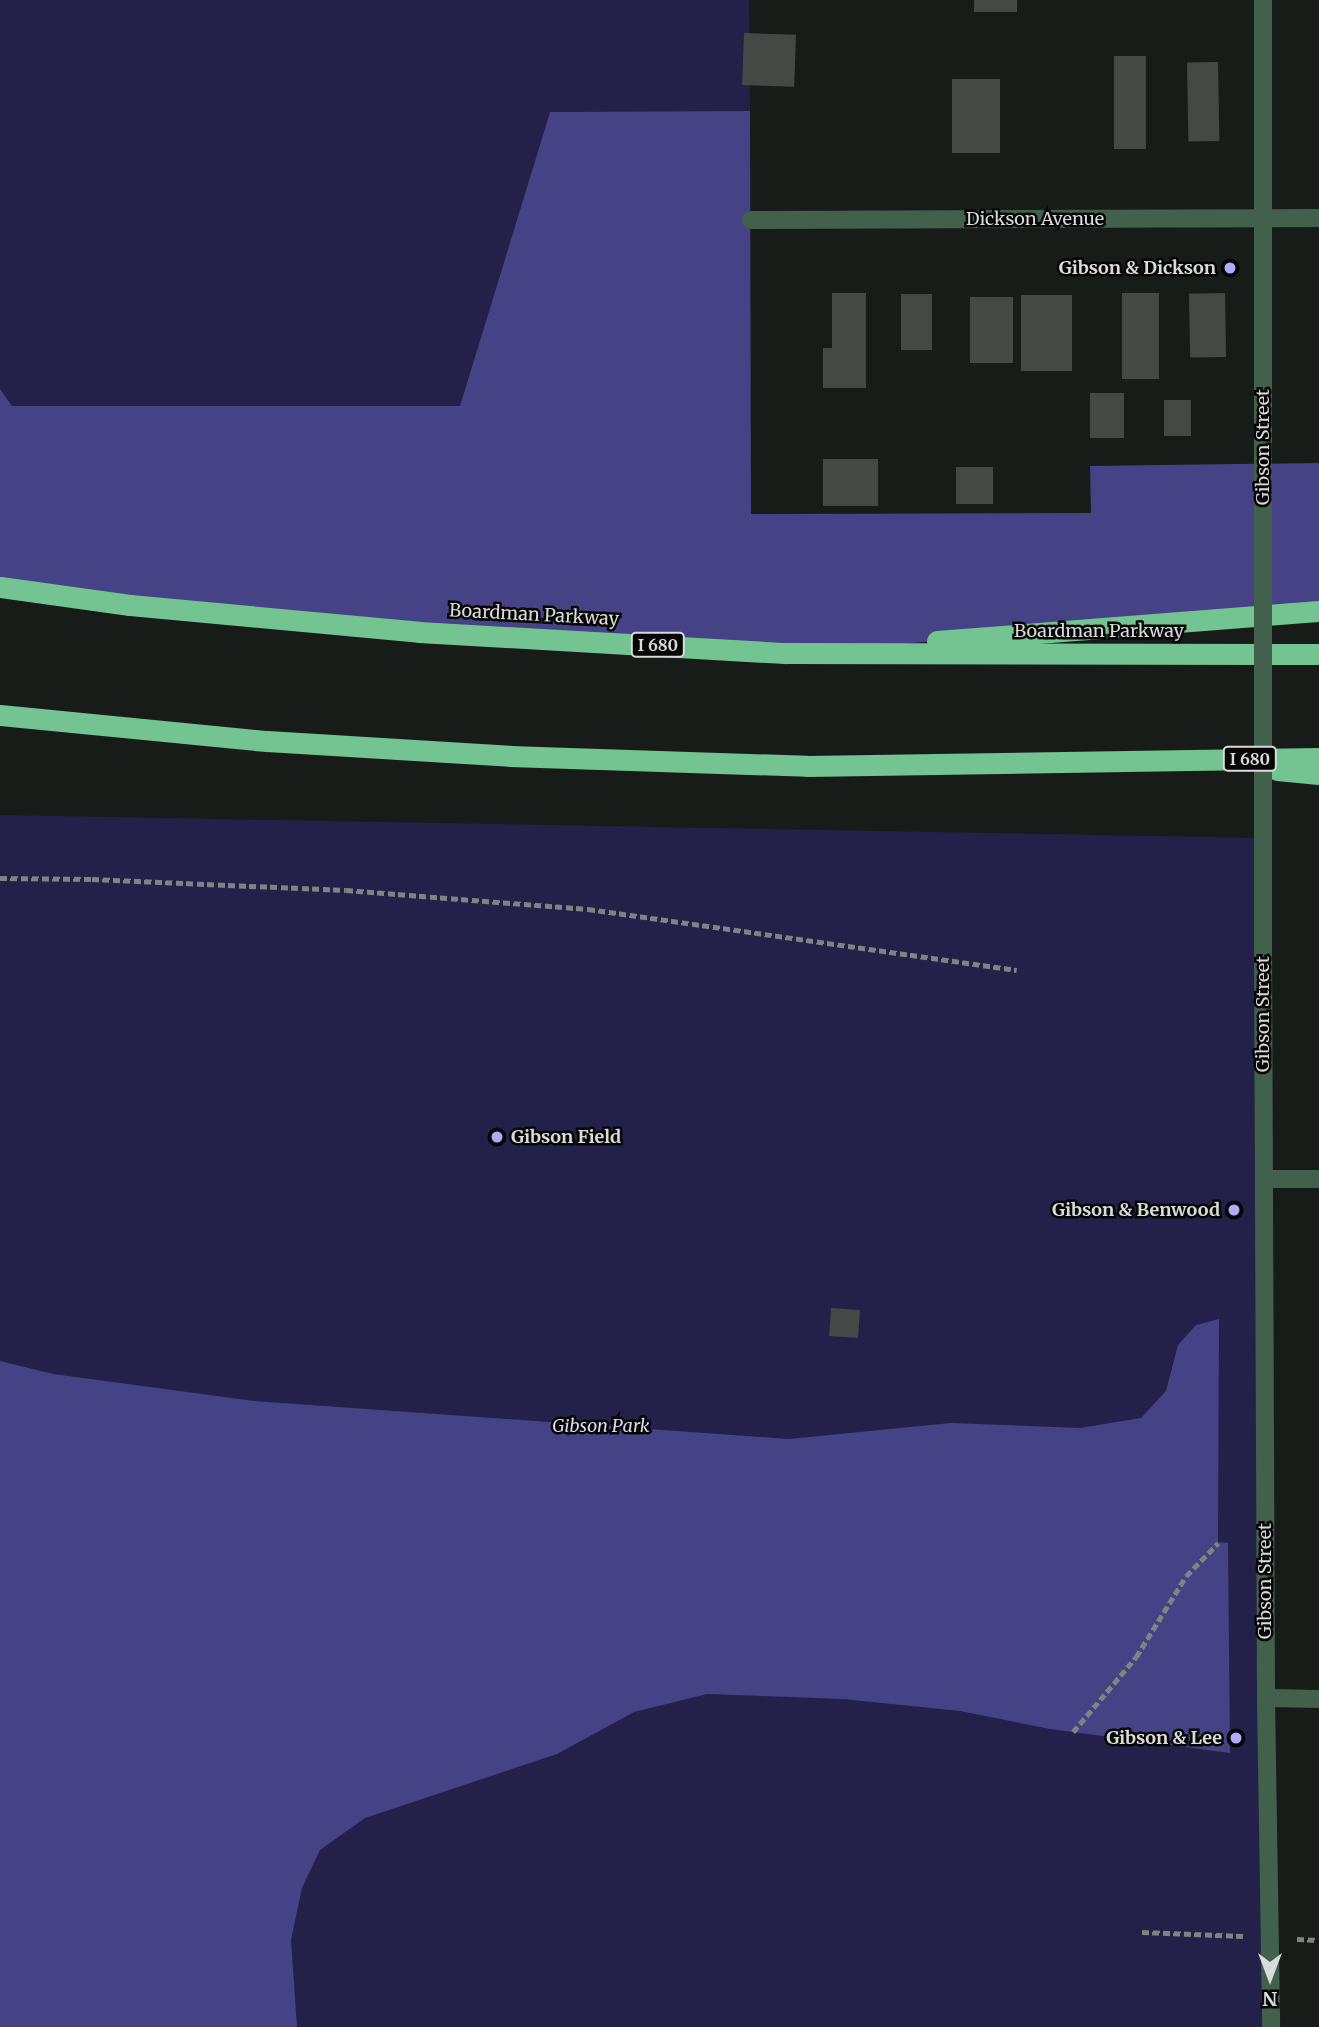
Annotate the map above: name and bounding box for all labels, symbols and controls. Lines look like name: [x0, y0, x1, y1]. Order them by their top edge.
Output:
street label: Dickson Avenue: [966, 208, 1104, 230]
place label: Gibson & Dickson: [1059, 257, 1216, 279]
marker: Gibson & Dickson: [1222, 260, 1238, 276]
street label: Gibson Street: [1252, 389, 1274, 505]
street label: Boardman Parkway: [449, 600, 619, 630]
street label: Boardman Parkway: [1014, 620, 1184, 642]
road number: I 680: [630, 632, 686, 658]
road number: I 680: [1222, 746, 1278, 772]
street label: Gibson Street: [1252, 956, 1274, 1072]
place label: Gibson Field: [511, 1126, 621, 1148]
marker: Gibson Field: [489, 1129, 505, 1145]
place label: Gibson & Benwood: [1052, 1199, 1220, 1221]
marker: Gibson & Benwood: [1226, 1202, 1242, 1218]
park label: Gibson Park: [552, 1415, 650, 1437]
street label: Gibson Street: [1254, 1523, 1276, 1639]
place label: Gibson & Lee: [1106, 1727, 1222, 1749]
marker: Gibson & Lee: [1228, 1730, 1244, 1746]
north arrow: [1235, 1943, 1305, 2013]
text: N: [1263, 1987, 1278, 2011]

